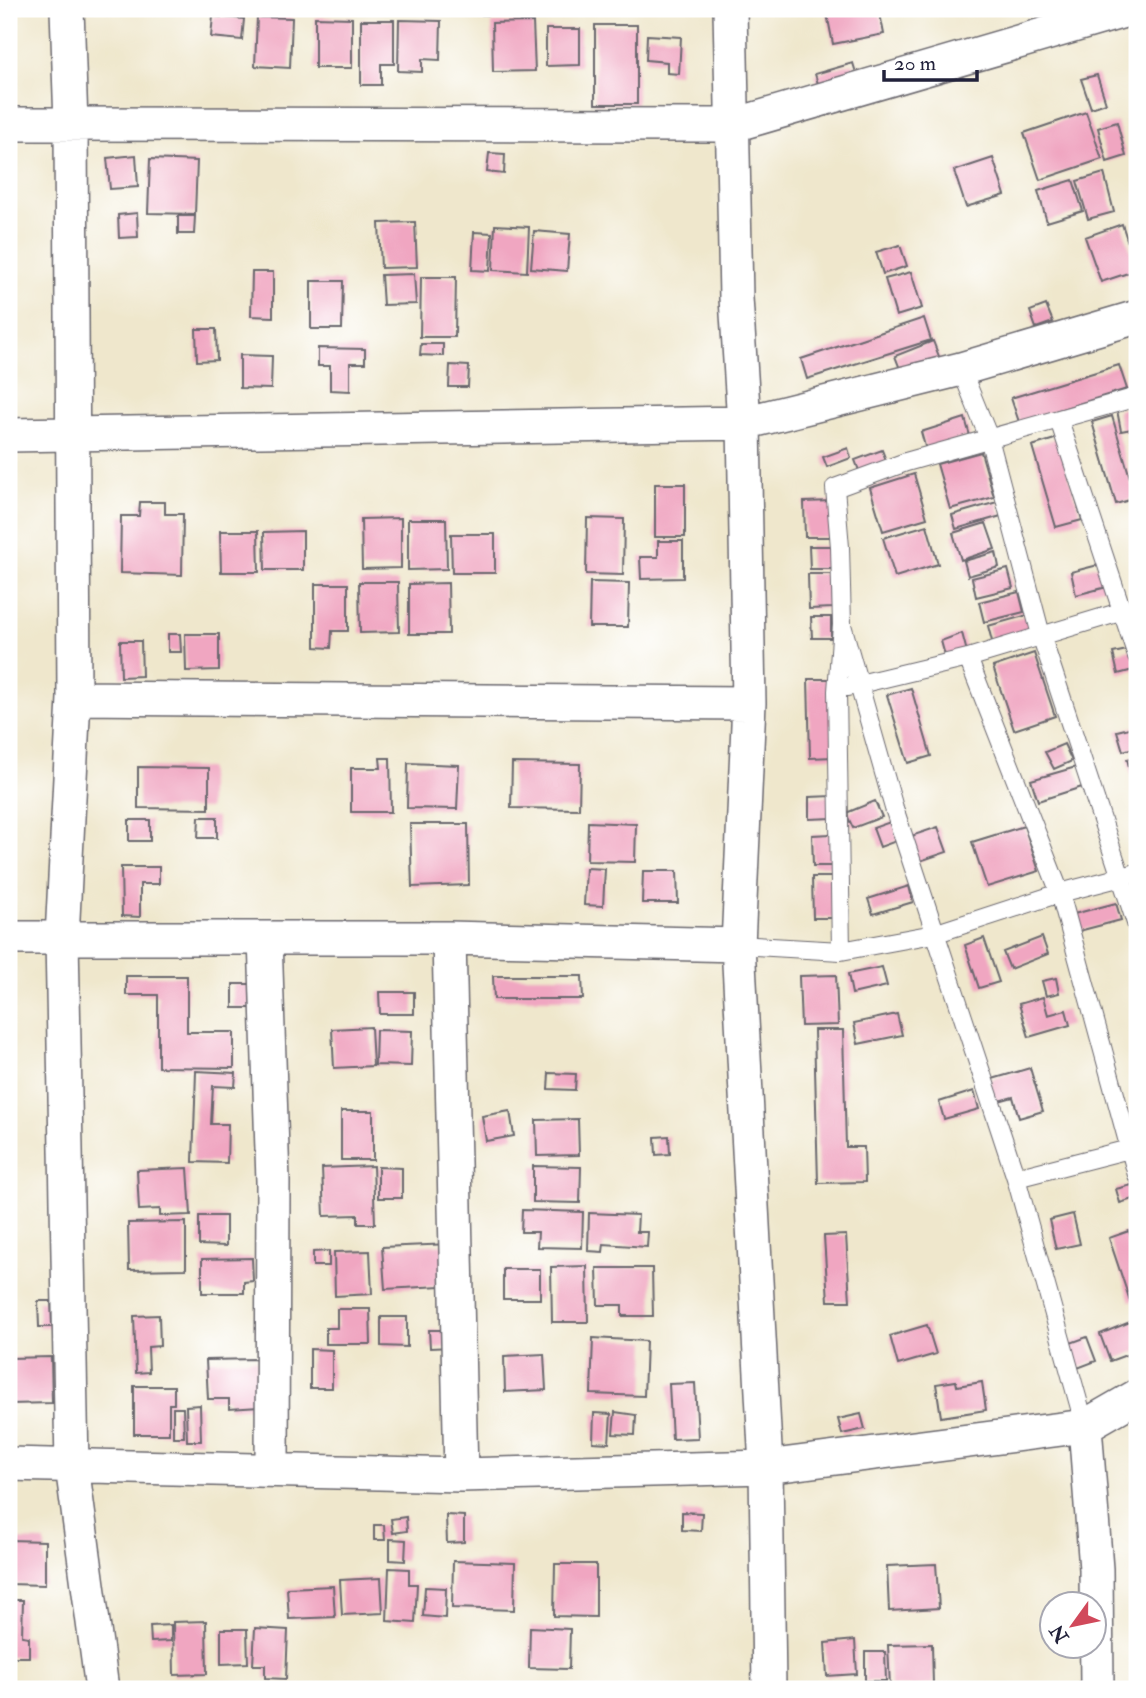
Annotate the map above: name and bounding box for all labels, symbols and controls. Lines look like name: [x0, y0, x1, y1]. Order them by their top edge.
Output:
scale bar: [884, 38, 976, 82]
text: 20 m: [894, 50, 936, 77]
north arrow: [1038, 1590, 1108, 1660]
text: N: [1044, 1619, 1075, 1648]

